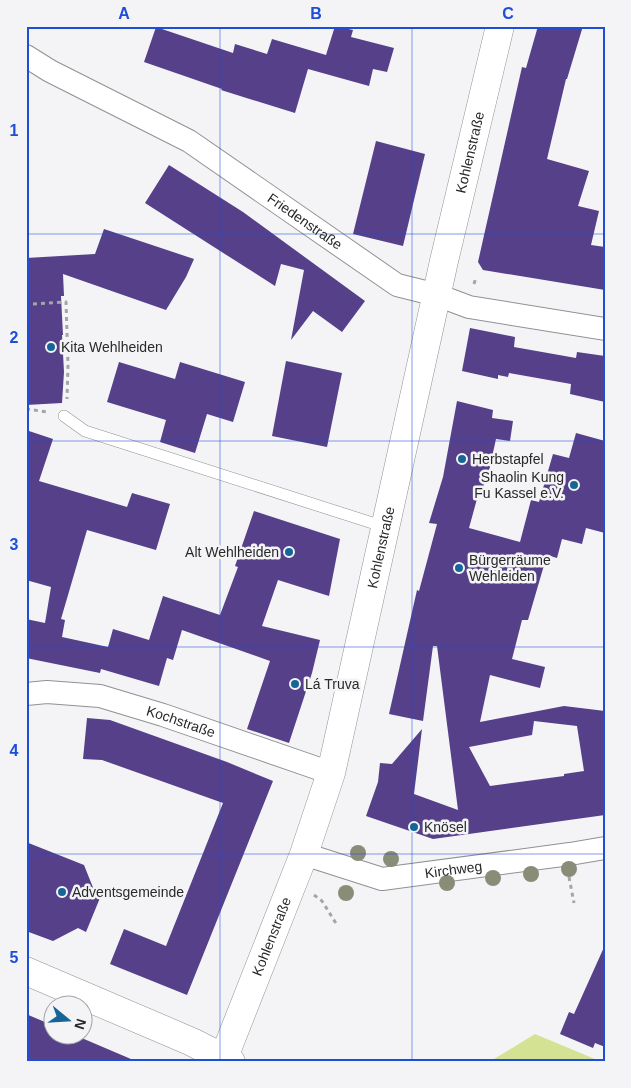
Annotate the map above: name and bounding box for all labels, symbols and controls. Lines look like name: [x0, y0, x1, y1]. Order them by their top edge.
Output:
text: A: [118, 5, 130, 22]
text: B: [310, 5, 322, 22]
text: C: [502, 5, 514, 22]
street label: Kohlenstraße: [452, 110, 487, 195]
text: 1: [10, 122, 19, 139]
street label: Friedenstraße: [265, 190, 346, 253]
text: 2: [10, 329, 19, 346]
place label: Kita Wehlheiden: [61, 339, 163, 355]
marker: Kita Wehlheiden: [45, 341, 57, 353]
place label: Herbstapfel: [472, 451, 544, 467]
marker: Herbstapfel: [456, 453, 468, 465]
place label: Shaolin Kung Fu Kassel e.V.: [474, 469, 564, 501]
marker: Shaolin Kung Fu Kassel e.V.: [568, 479, 580, 491]
street label: Kohlenstraße: [364, 505, 398, 590]
text: 3: [10, 536, 19, 553]
place label: Alt Wehlheiden: [185, 544, 279, 560]
marker: Alt Wehlheiden: [283, 546, 295, 558]
place label: Bürgerräume Wehleiden: [469, 552, 551, 584]
marker: Bürgerräume Wehleiden: [453, 562, 465, 574]
place label: Lá Truva: [305, 676, 360, 692]
marker: Lá Truva: [289, 678, 301, 690]
street label: Kochstraße: [145, 702, 218, 741]
text: 4: [10, 742, 19, 759]
place label: Knösel: [424, 819, 467, 835]
marker: Knösel: [408, 821, 420, 833]
street label: Kirchweg: [424, 858, 483, 881]
place label: Adventsgemeinde: [72, 884, 184, 900]
marker: Adventsgemeinde: [56, 886, 68, 898]
street label: Kohlenstraße: [249, 895, 294, 978]
text: 5: [10, 949, 19, 966]
north arrow: [42, 996, 92, 1046]
text: N: [71, 1017, 90, 1031]

